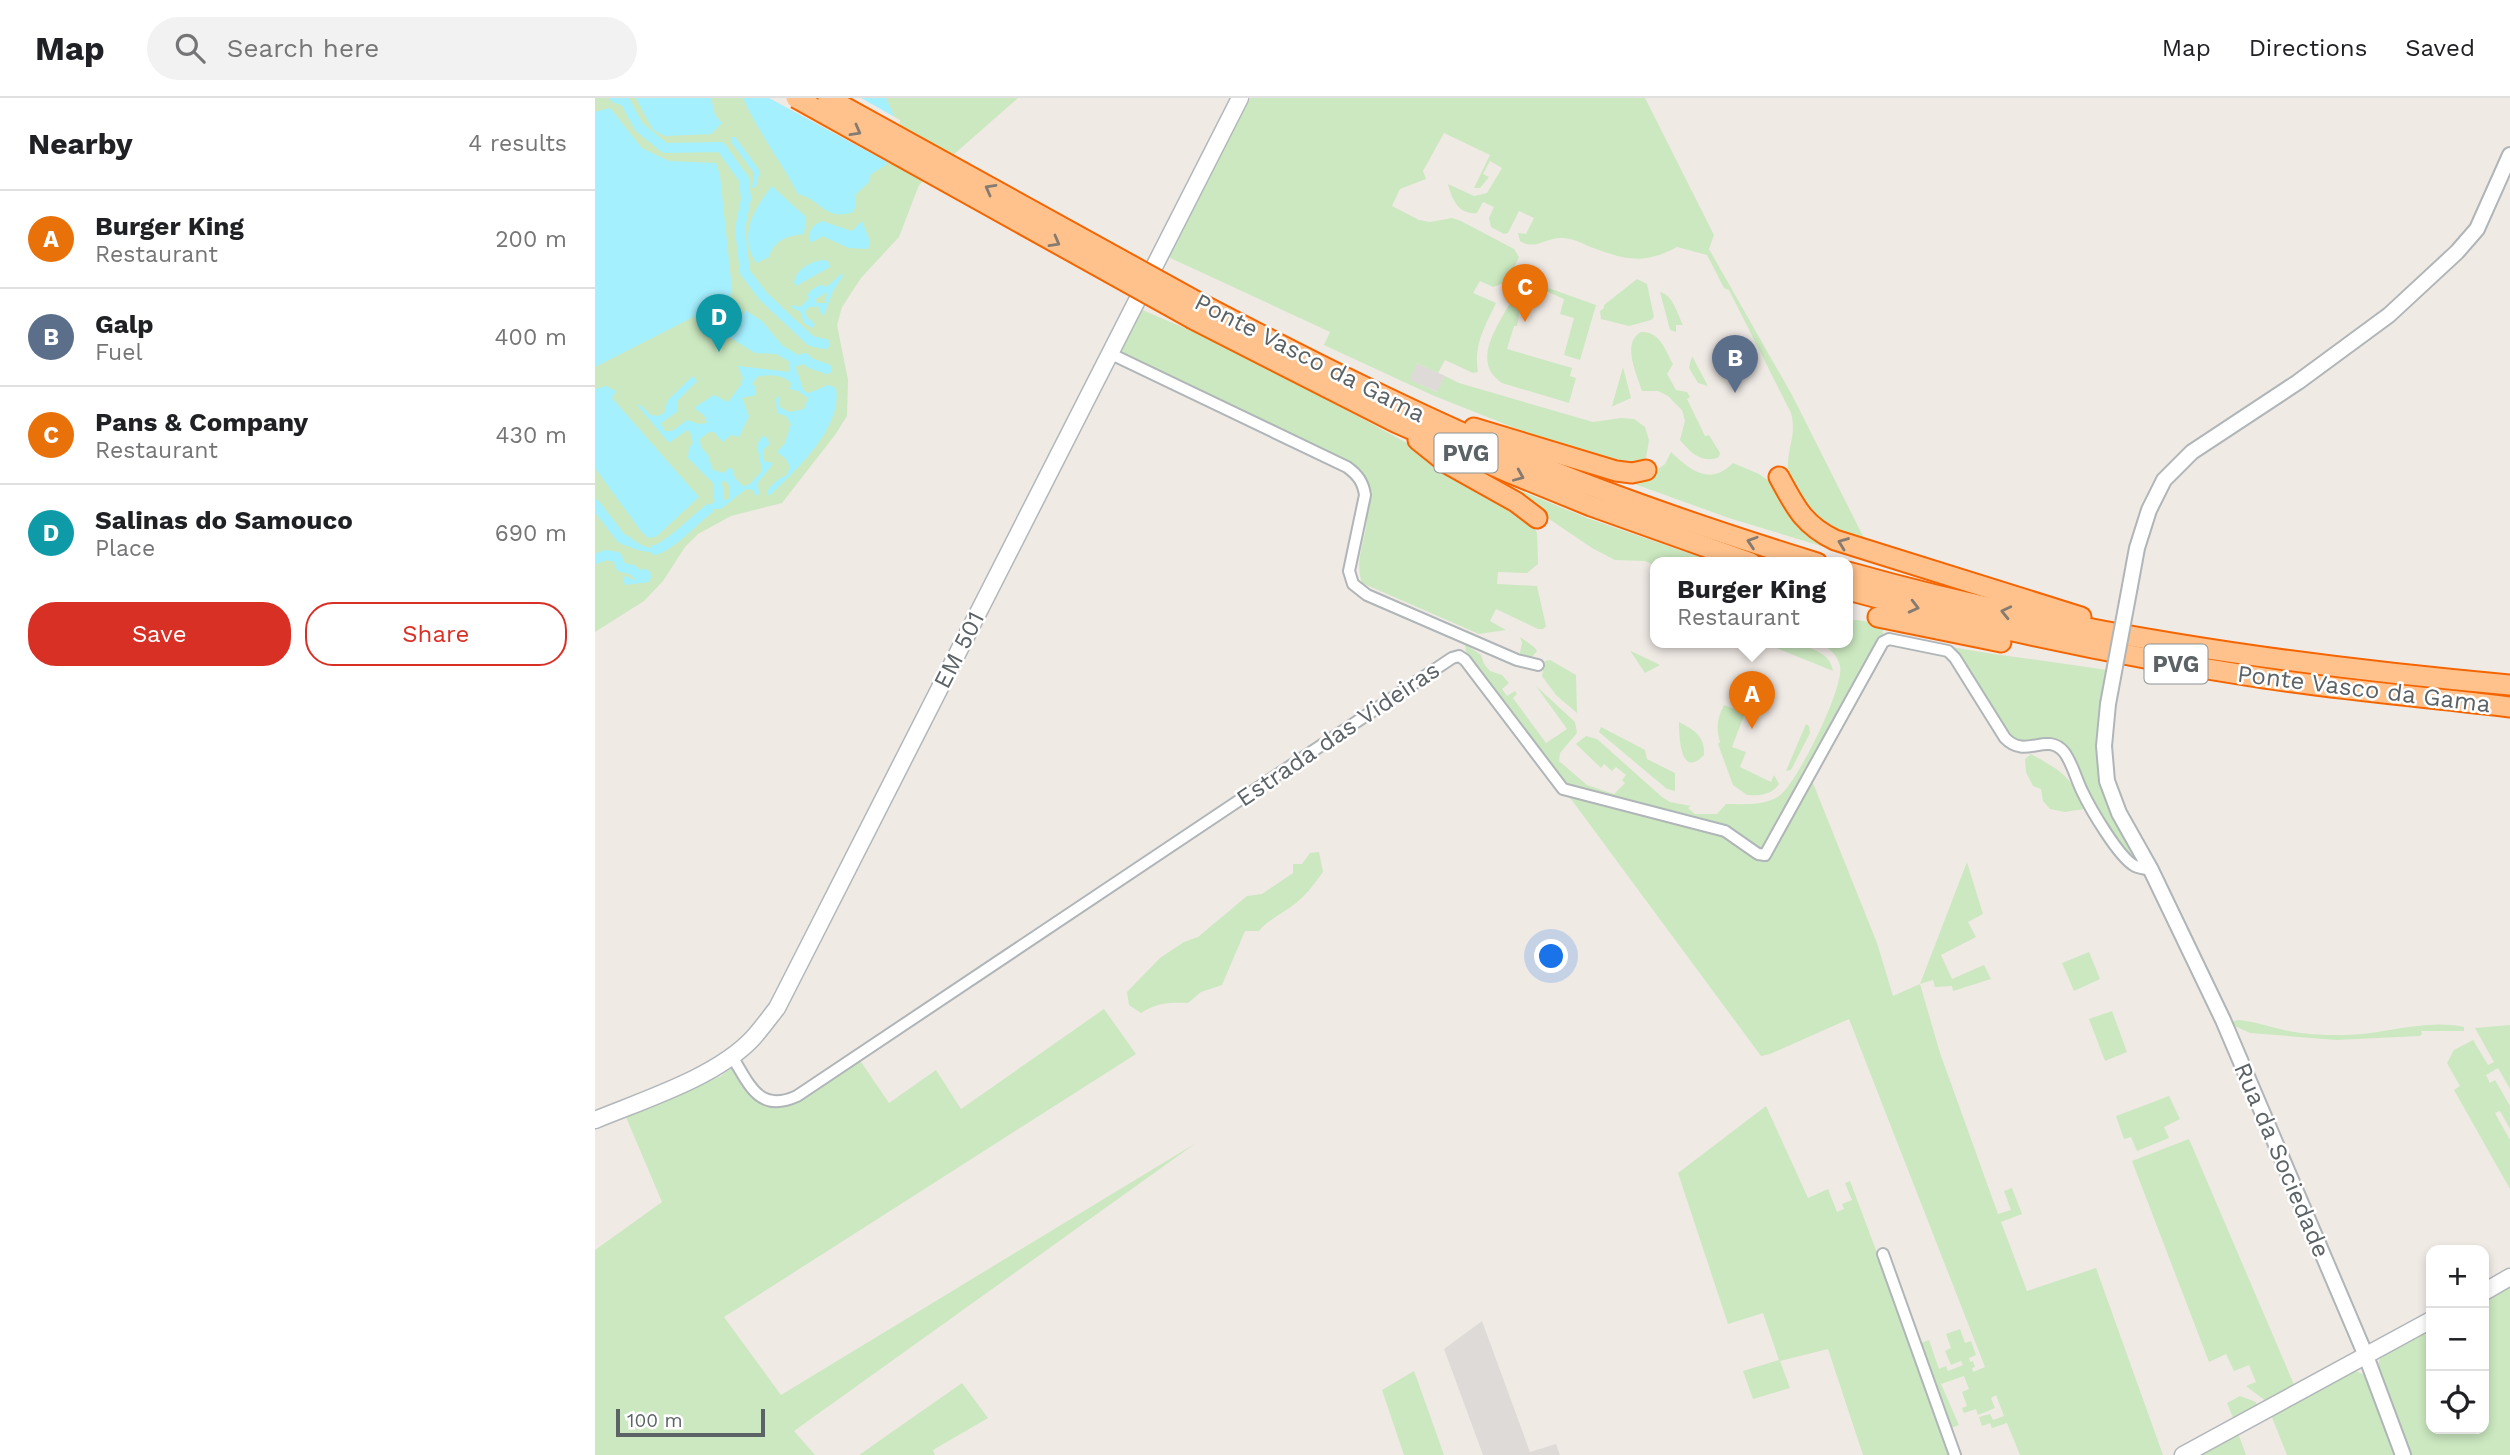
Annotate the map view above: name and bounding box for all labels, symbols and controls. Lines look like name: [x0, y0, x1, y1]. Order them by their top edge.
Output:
search box: [147, 17, 637, 80]
text: Map: [35, 29, 105, 68]
icon: search: [171, 29, 209, 67]
text: Search here: [227, 33, 379, 63]
text: Map: [2162, 34, 2211, 62]
text: Directions: [2249, 34, 2367, 62]
text: Saved: [2405, 34, 2475, 62]
one-way arrow: [849, 123, 861, 136]
text: Nearby: [28, 126, 133, 161]
text: 4 results: [468, 130, 567, 157]
one-way arrow: [985, 184, 998, 197]
text: Burger King: [95, 211, 244, 241]
text: A: [43, 226, 59, 253]
text: 200 m: [495, 226, 567, 253]
one-way arrow: [1047, 234, 1060, 247]
text: Restaurant: [95, 241, 218, 268]
pin: C: [1502, 264, 1548, 322]
street label: Ponte Vasco da Gama: [1190, 288, 1430, 428]
pin: D: [696, 294, 742, 352]
text: Galp: [95, 309, 154, 339]
text: B: [43, 324, 59, 351]
text: 400 m: [495, 324, 567, 351]
pin: B: [1712, 335, 1758, 393]
text: Fuel: [95, 339, 143, 366]
text: Pans & Company: [95, 407, 308, 437]
text: C: [43, 422, 59, 449]
text: 430 m: [495, 422, 567, 449]
road number: PVG: [1435, 434, 1498, 472]
text: Restaurant: [95, 437, 218, 464]
one-way arrow: [1512, 468, 1524, 482]
text: Salinas do Samouco: [95, 505, 353, 535]
text: D: [43, 520, 59, 547]
text: 690 m: [495, 520, 567, 547]
text: Place: [95, 535, 155, 562]
one-way arrow: [1746, 536, 1758, 551]
one-way arrow: [1838, 537, 1850, 551]
popup: [1650, 557, 1853, 648]
text: Burger King: [1677, 574, 1826, 604]
one-way arrow: [1908, 599, 1920, 613]
button: Save: [28, 602, 291, 666]
button: Share: [305, 602, 567, 666]
text: Restaurant: [1677, 604, 1800, 631]
one-way arrow: [2000, 606, 2012, 620]
street label: EM 501: [928, 607, 990, 693]
road number: PVG: [2145, 644, 2207, 684]
street label: Estrada das Videiras: [1231, 656, 1445, 812]
street label: Ponte Vasco da Gama: [2236, 660, 2492, 718]
pin: A: [1729, 671, 1775, 729]
your location: [1534, 939, 1568, 973]
street label: Rua da Sociedade: [2228, 1058, 2336, 1262]
map controls: [2426, 1245, 2489, 1434]
button: +: [2426, 1245, 2489, 1308]
button: −: [2426, 1308, 2489, 1371]
button: locate: [2426, 1371, 2489, 1434]
scale bar: [616, 1406, 765, 1438]
text: 100 m: [627, 1409, 683, 1432]

